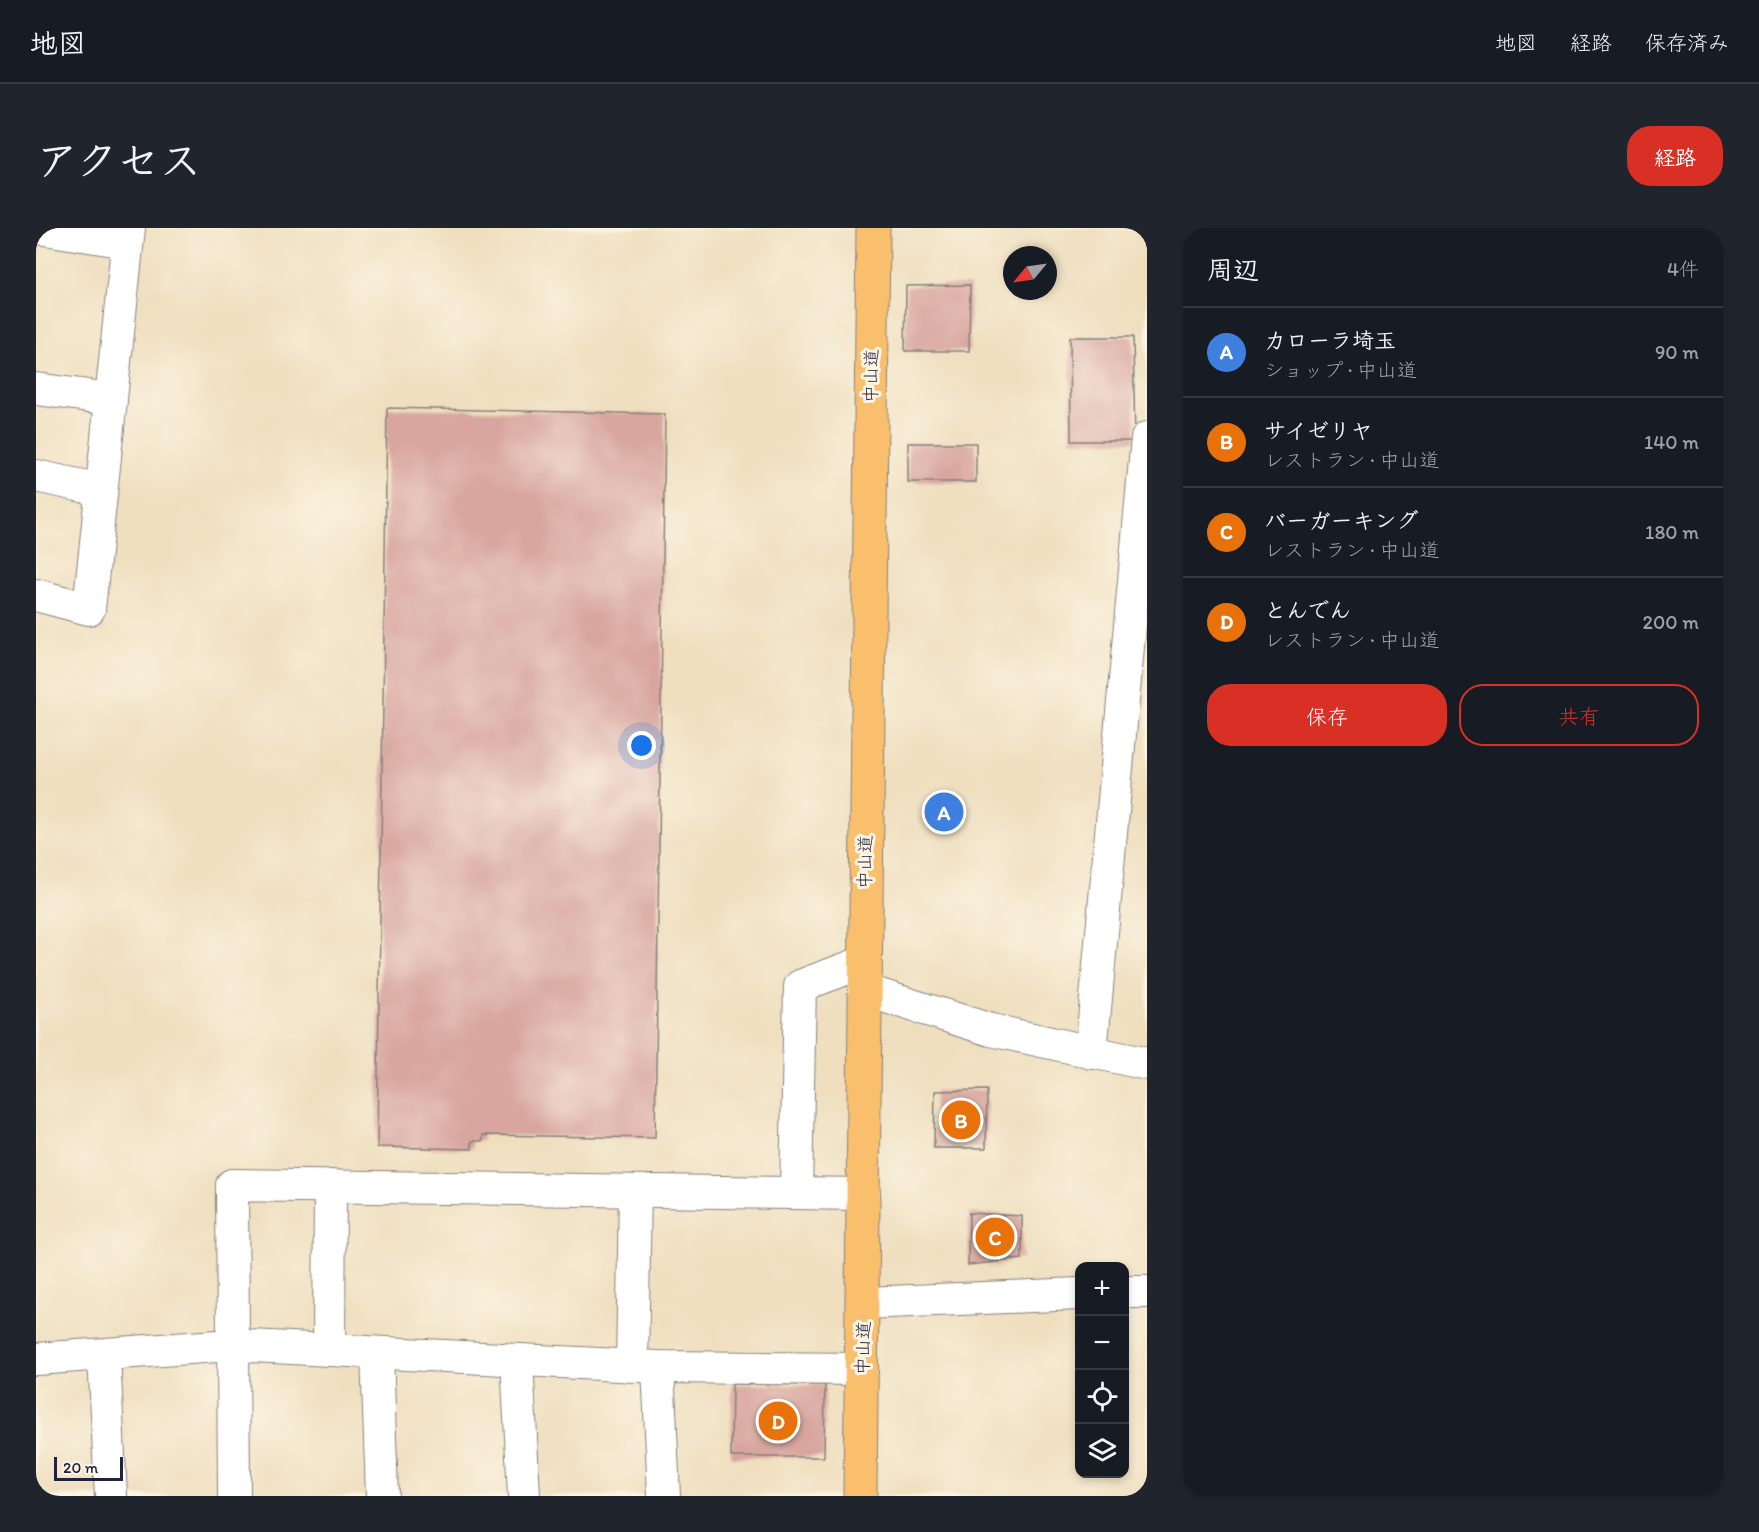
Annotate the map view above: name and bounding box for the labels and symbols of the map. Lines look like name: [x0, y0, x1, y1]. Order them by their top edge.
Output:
north arrow: [1003, 246, 1057, 300]
street label: 中山道: [860, 349, 882, 403]
your location: [627, 731, 656, 760]
pin: A: [924, 790, 964, 834]
street label: 中山道: [854, 835, 876, 889]
pin: B: [942, 1098, 980, 1142]
pin: C: [976, 1214, 1014, 1260]
street label: 中山道: [851, 1321, 875, 1375]
pin: D: [758, 1398, 798, 1444]
scale bar: [54, 1454, 123, 1482]

